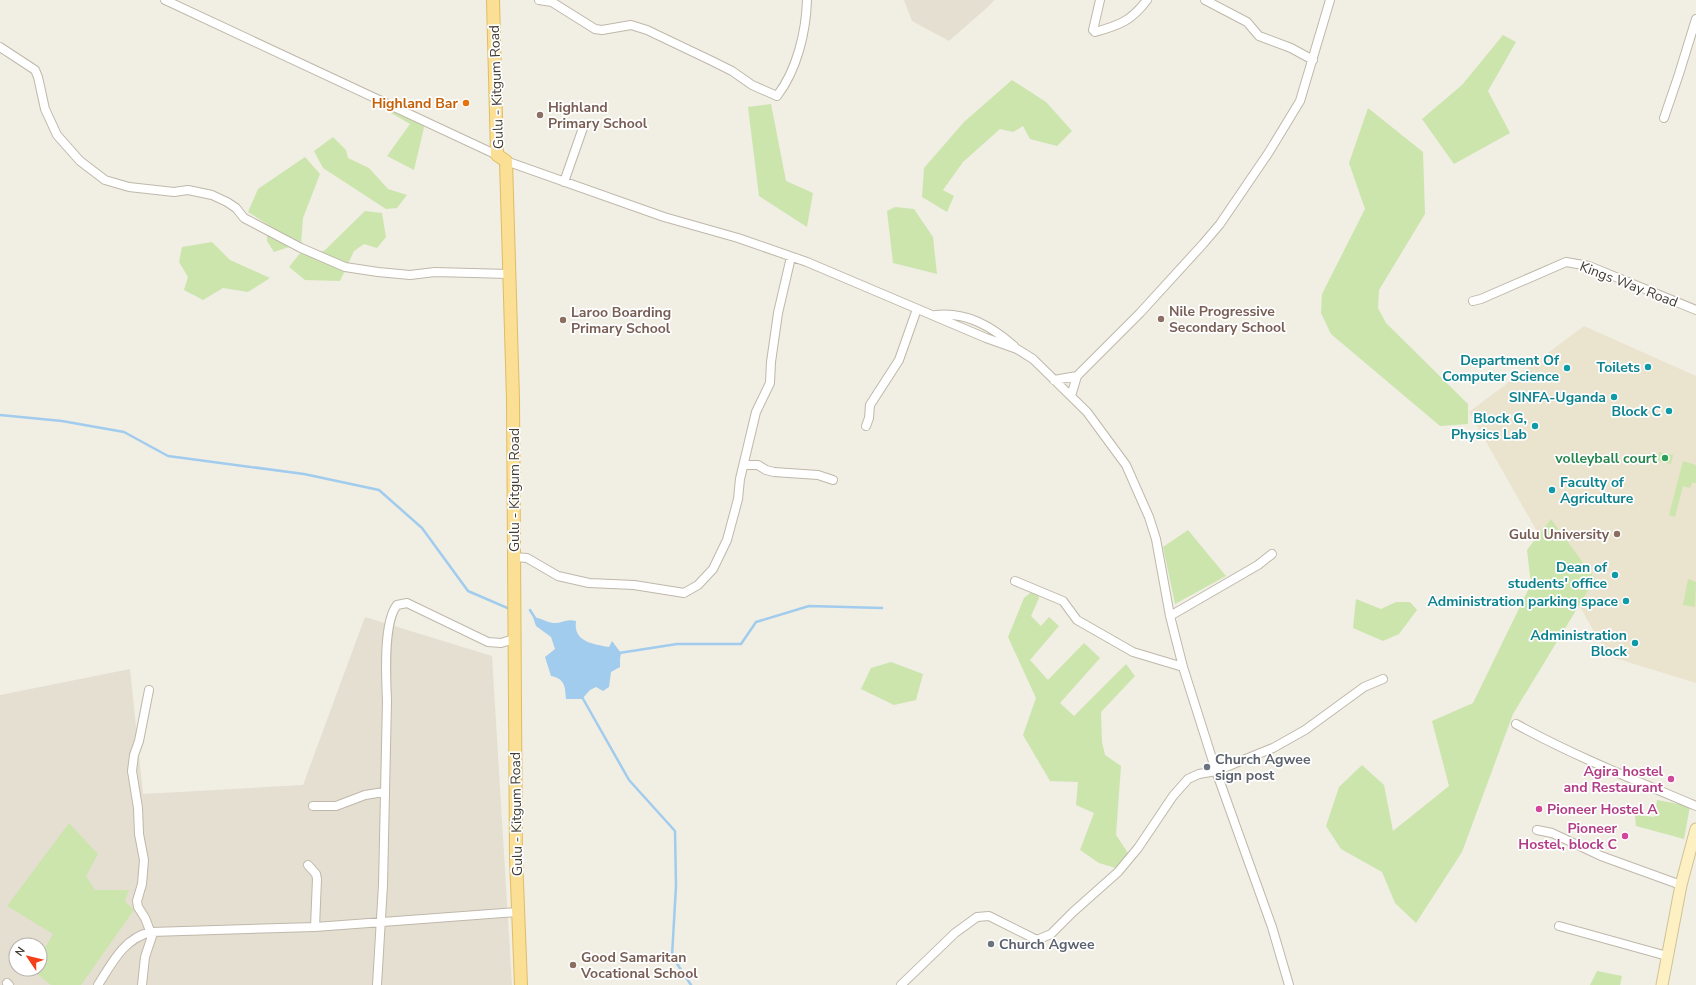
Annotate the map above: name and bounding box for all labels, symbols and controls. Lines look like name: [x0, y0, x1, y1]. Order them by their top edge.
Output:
street label: Gulu - Kitgum Road: [485, 25, 508, 149]
place label: Highland Bar: [372, 94, 459, 113]
marker: Highland Bar: [461, 98, 471, 108]
place label: Highland Primary School: [548, 98, 648, 133]
marker: Highland Primary School: [535, 110, 545, 120]
street label: Kings Way Road: [1577, 257, 1681, 312]
place label: Nile Progressive Secondary School: [1169, 302, 1286, 337]
place label: Laroo Boarding Primary School: [571, 303, 671, 338]
marker: Nile Progressive Secondary School: [1156, 314, 1166, 324]
marker: Laroo Boarding Primary School: [558, 315, 568, 325]
place label: Department Of Computer Science: [1442, 351, 1560, 386]
place label: Toilets: [1597, 358, 1640, 377]
marker: Toilets: [1643, 362, 1653, 372]
marker: Department Of Computer Science: [1562, 363, 1572, 373]
place label: SINFA-Uganda: [1509, 388, 1606, 407]
marker: SINFA-Uganda: [1609, 392, 1619, 402]
place label: Block C: [1612, 402, 1661, 421]
marker: Block C: [1664, 406, 1674, 416]
place label: Block G, Physics Lab: [1451, 409, 1527, 444]
marker: Block G, Physics Lab: [1530, 421, 1540, 431]
street label: Gulu - Kitgum Road: [505, 428, 524, 552]
place label: volleyball court: [1554, 449, 1658, 468]
marker: volleyball court: [1660, 453, 1670, 463]
place label: Faculty of Agriculture: [1560, 473, 1634, 508]
marker: Faculty of Agriculture: [1547, 485, 1557, 495]
place label: Gulu University: [1509, 525, 1610, 544]
marker: Gulu University: [1612, 529, 1622, 539]
place label: Dean of students' office: [1508, 558, 1608, 593]
marker: Dean of students' office: [1610, 570, 1620, 580]
place label: Administration parking space: [1427, 592, 1618, 611]
marker: Administration parking space: [1621, 596, 1631, 606]
place label: Administration Block: [1530, 626, 1627, 661]
marker: Administration Block: [1630, 638, 1640, 648]
place label: Church Agwee sign post: [1215, 750, 1311, 785]
street label: Gulu - Kitgum Road: [506, 752, 527, 876]
marker: Church Agwee sign post: [1202, 762, 1212, 772]
place label: Agira hostel and Restaurant: [1563, 762, 1664, 797]
marker: Agira hostel and Restaurant: [1666, 774, 1676, 784]
place label: Pioneer Hostel A: [1547, 800, 1658, 819]
marker: Pioneer Hostel A: [1534, 804, 1544, 814]
place label: Pioneer Hostel, block C: [1518, 819, 1618, 854]
marker: Pioneer Hostel, block C: [1620, 831, 1630, 841]
place label: Church Agwee: [999, 935, 1095, 954]
north arrow: [8, 937, 48, 977]
marker: Church Agwee: [986, 939, 996, 949]
text: N: [12, 944, 29, 959]
place label: Good Samaritan Vocational School: [580, 948, 698, 983]
marker: Good Samaritan Vocational School: [568, 960, 578, 970]

